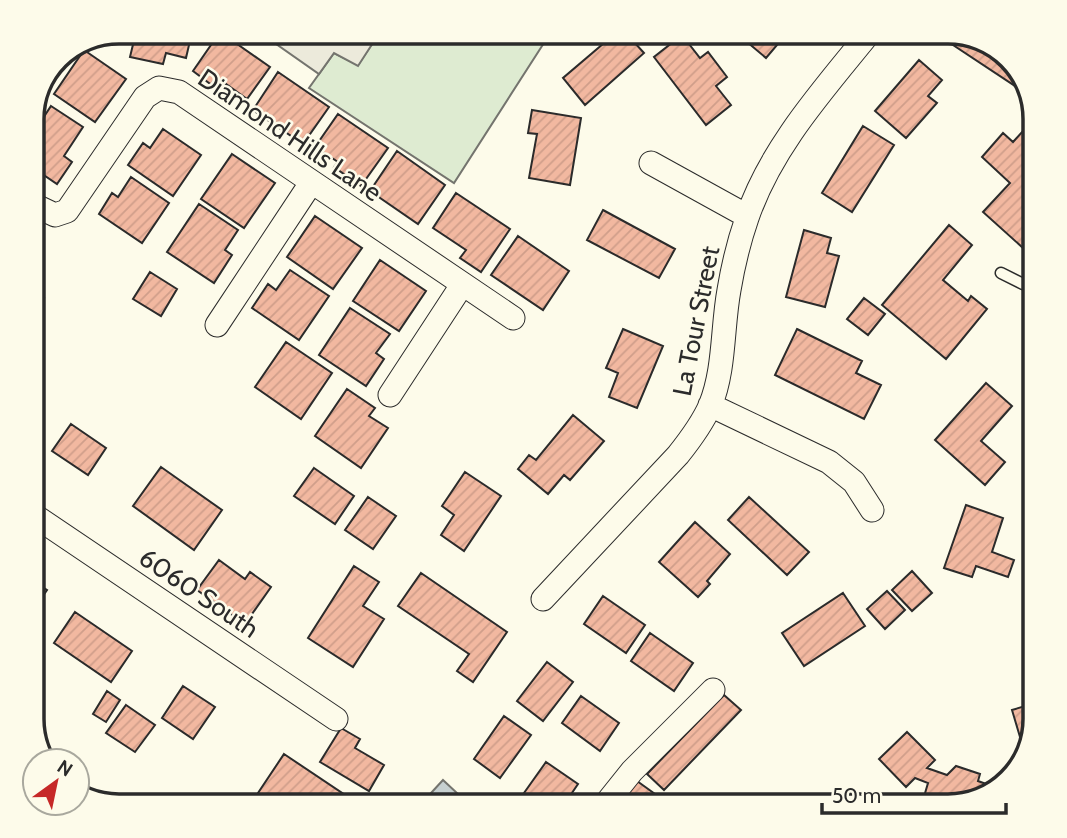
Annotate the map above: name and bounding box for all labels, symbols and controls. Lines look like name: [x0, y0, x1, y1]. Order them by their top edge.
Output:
street label: Diamond Hills Lane: [192, 62, 388, 208]
street label: La Tour Street: [666, 243, 726, 399]
street label: 6060 South: [133, 541, 265, 645]
north arrow: [21, 747, 91, 817]
text: N: [53, 755, 77, 781]
scale bar: [822, 772, 1006, 816]
text: 50 m: [832, 783, 881, 808]

